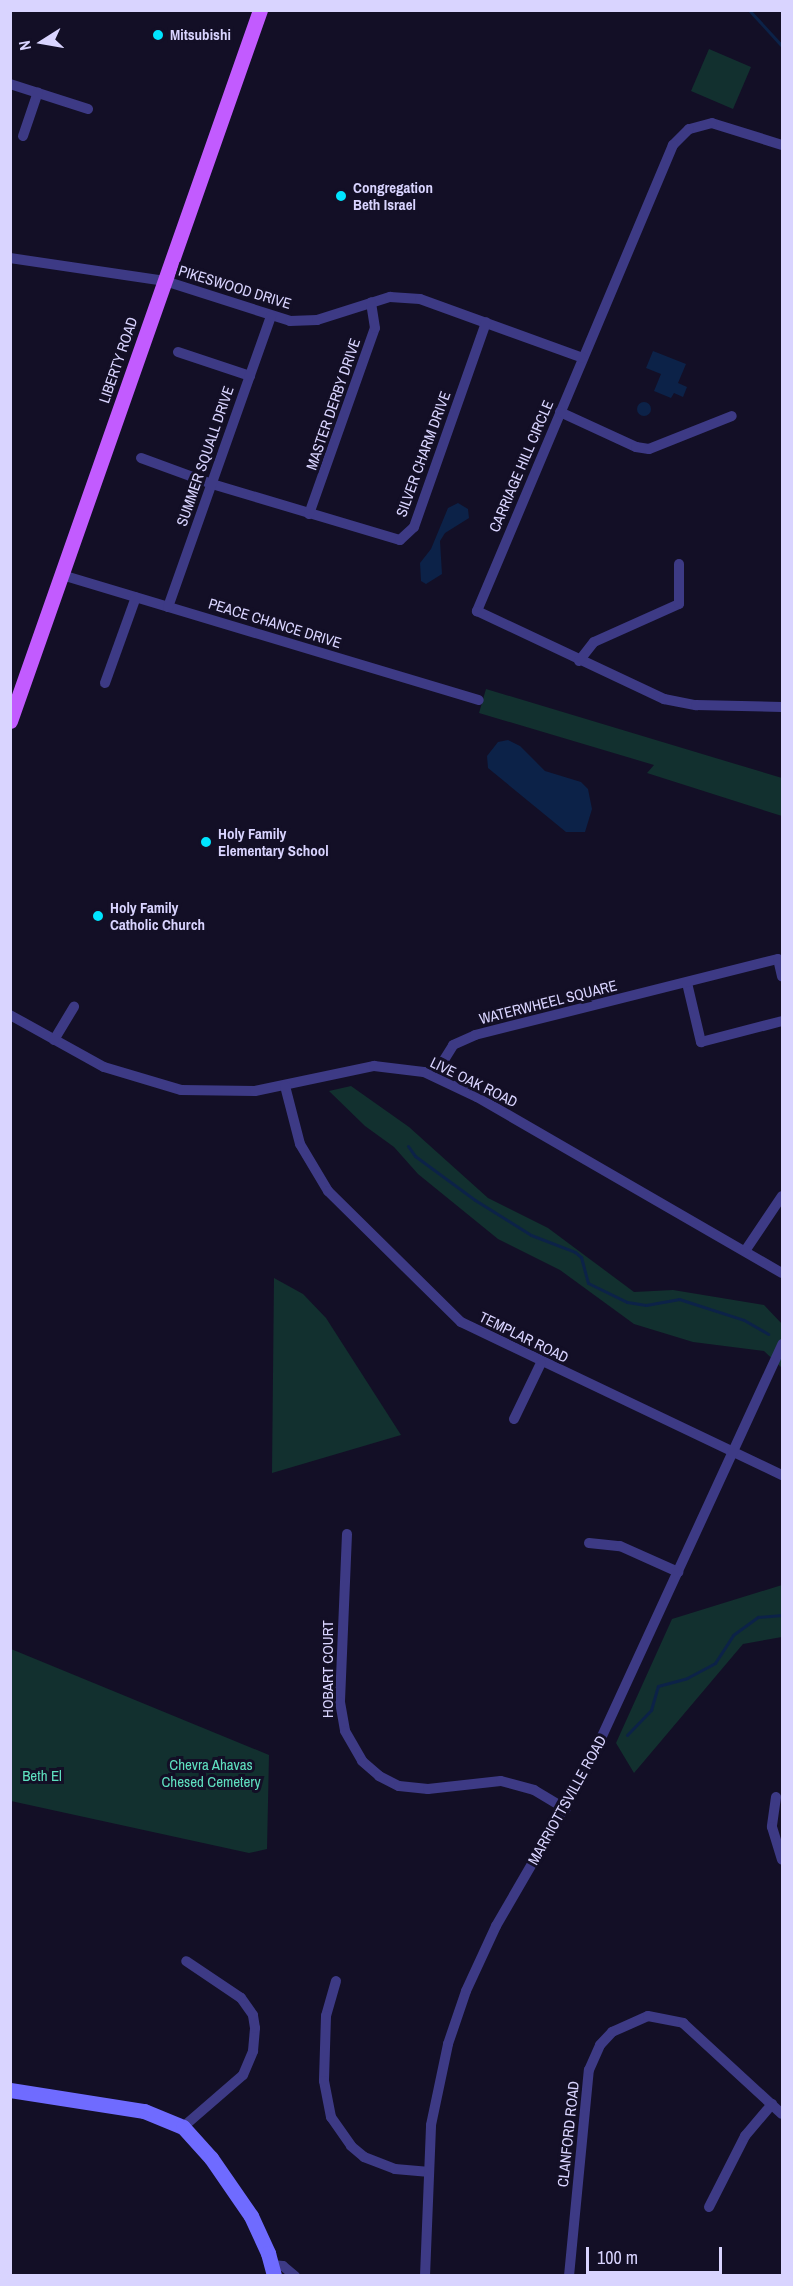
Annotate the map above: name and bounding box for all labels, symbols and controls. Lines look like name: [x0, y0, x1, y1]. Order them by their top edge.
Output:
north arrow: [12, 12, 72, 72]
place label: Mitsubishi: [170, 26, 231, 44]
marker: Mitsubishi: [151, 28, 165, 42]
text: N: [13, 39, 36, 52]
place label: Congregation Beth Israel: [353, 178, 433, 213]
marker: Congregation Beth Israel: [334, 189, 348, 203]
street label: PIKESWOOD DRIVE: [176, 261, 294, 313]
street label: LIBERTY ROAD: [95, 315, 141, 405]
street label: MASTER DERBY DRIVE: [302, 336, 364, 472]
street label: SUMMER SQUALL DRIVE: [172, 383, 238, 529]
street label: SILVER CHARM DRIVE: [392, 389, 454, 519]
street label: CARRIAGE HILL CIRCLE: [485, 397, 557, 535]
street label: PEACE CHANCE DRIVE: [206, 594, 344, 652]
place label: Holy Family Elementary School: [218, 824, 329, 859]
marker: Holy Family Elementary School: [199, 835, 213, 849]
place label: Holy Family Catholic Church: [110, 898, 205, 933]
marker: Holy Family Catholic Church: [91, 909, 105, 923]
street label: WATERWHEEL SQUARE: [477, 976, 619, 1028]
street label: LIVE OAK ROAD: [427, 1053, 521, 1111]
street label: TEMPLAR ROAD: [476, 1308, 572, 1366]
street label: HOBART COURT: [319, 1620, 337, 1718]
street label: MARRIOTTSVILLE ROAD: [524, 1732, 610, 1868]
park label: Chevra Ahavas Chesed Cemetery: [161, 1755, 261, 1790]
park label: Beth El: [22, 1767, 62, 1785]
street label: CLANFORD ROAD: [553, 2080, 583, 2188]
scale bar: [589, 2235, 726, 2273]
text: 100 m: [597, 2245, 638, 2270]

